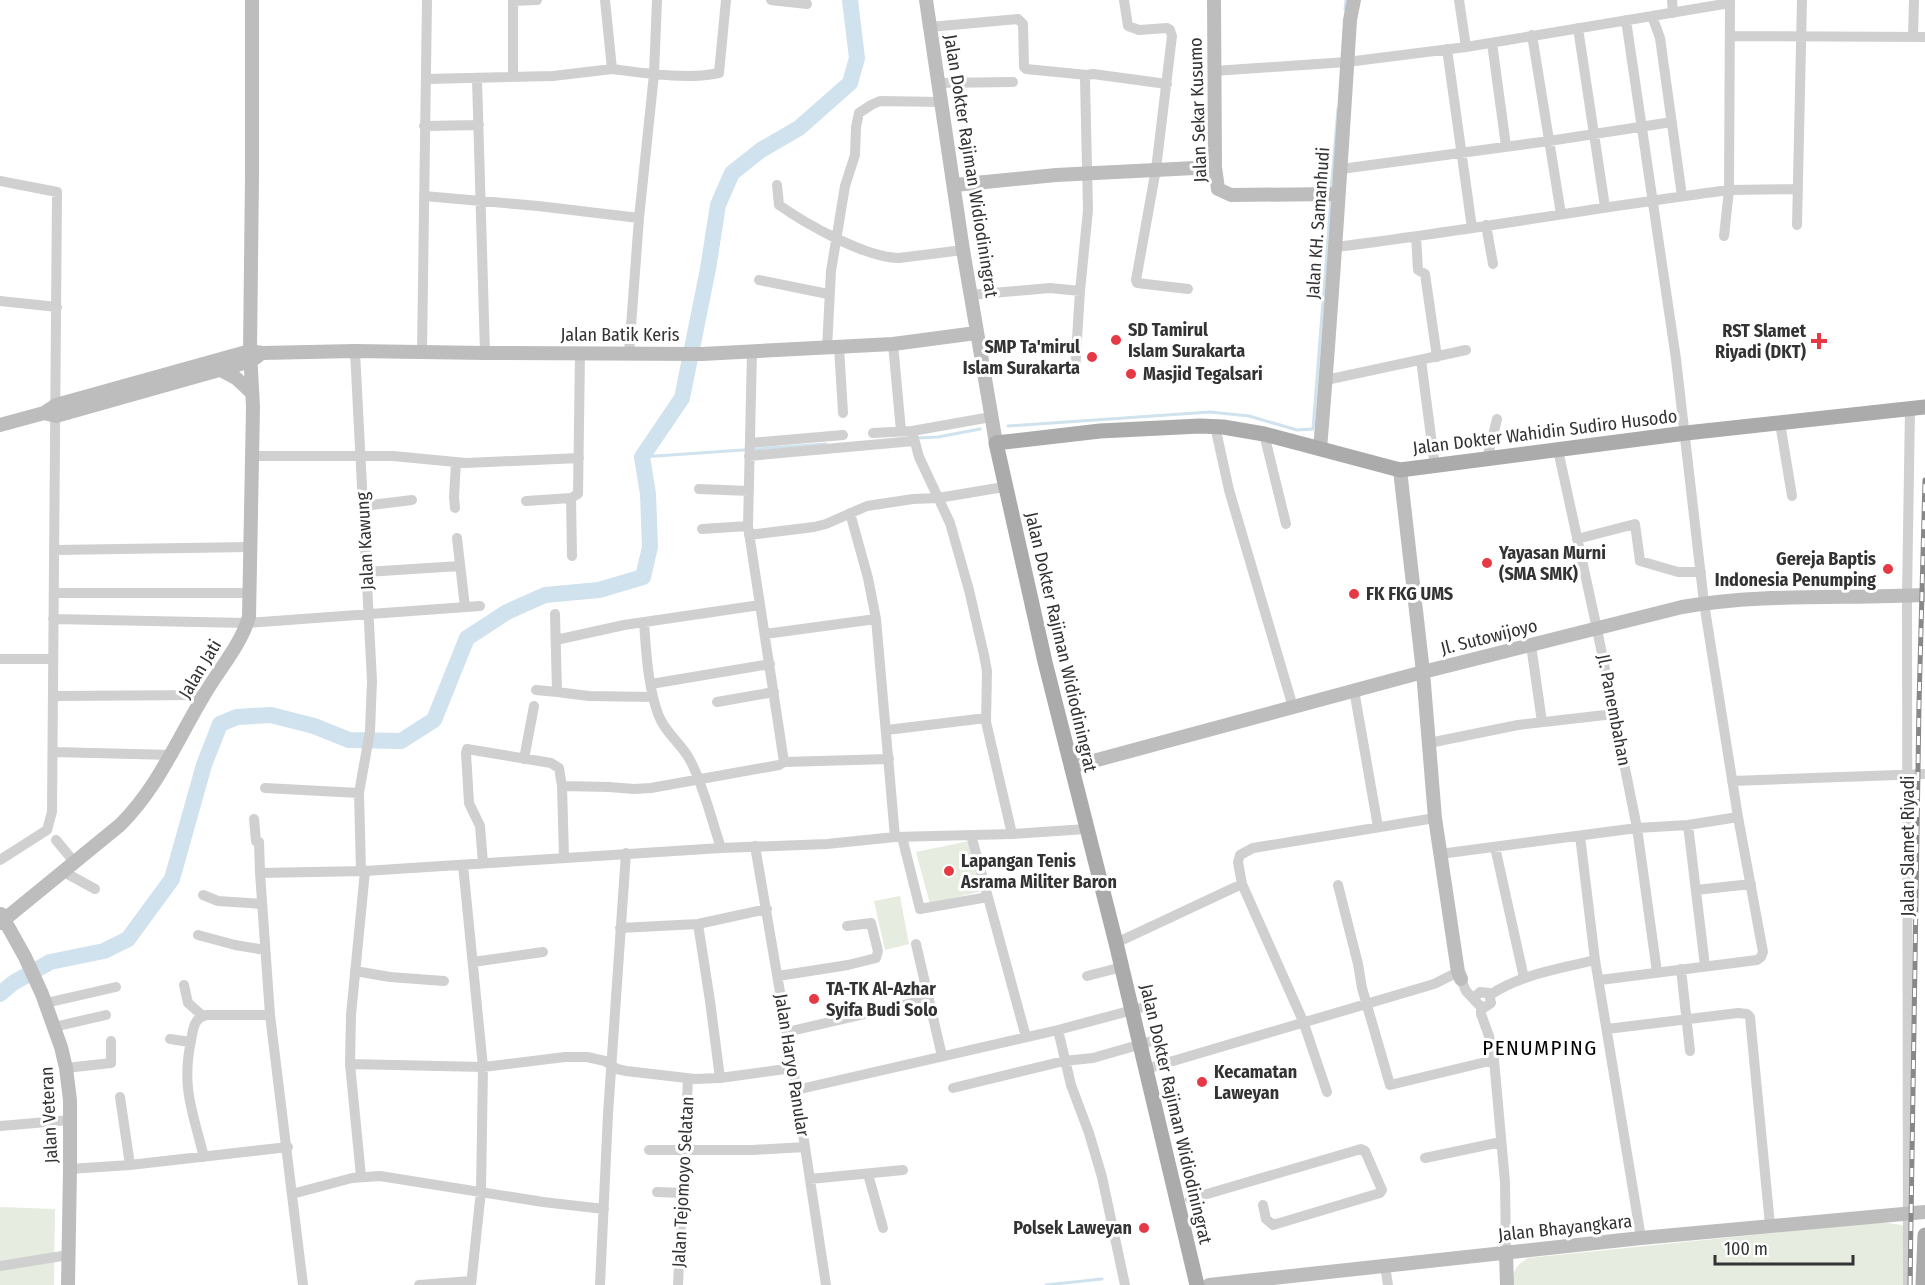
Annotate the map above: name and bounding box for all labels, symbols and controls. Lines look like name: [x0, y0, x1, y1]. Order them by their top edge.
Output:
street label: Jalan Dokter Rajiman Widiodiningrat: [939, 33, 1003, 299]
street label: Jalan Sekar Kusumo: [1184, 37, 1212, 183]
street label: Jalan KH. Samanhudi: [1302, 146, 1334, 300]
place label: SD Tamirul Islam Surakarta: [1128, 319, 1245, 362]
place label: RST Slamet Riyadi (DKT): [1715, 320, 1807, 363]
street label: Jalan Batik Keris: [560, 324, 680, 346]
marker: RST Slamet Riyadi (DKT): [1810, 332, 1828, 350]
marker: SD Tamirul Islam Surakarta: [1109, 333, 1123, 347]
place label: SMP Ta'mirul Islam Surakarta: [963, 336, 1080, 379]
marker: SMP Ta'mirul Islam Surakarta: [1085, 350, 1099, 364]
place label: Masjid Tegalsari: [1143, 363, 1263, 385]
marker: Masjid Tegalsari: [1124, 367, 1138, 381]
street label: Jalan Dokter Wahidin Sudiro Husodo: [1411, 405, 1679, 459]
street label: Jalan Kawung: [351, 491, 379, 591]
street label: Jalan Dokter Rajiman Widiodiningrat: [1020, 510, 1102, 774]
place label: Yayasan Murni (SMA SMK): [1498, 542, 1606, 585]
place label: Gereja Baptis Indonesia Penumping: [1715, 548, 1876, 591]
marker: Yayasan Murni (SMA SMK): [1480, 556, 1494, 570]
marker: Gereja Baptis Indonesia Penumping: [1881, 562, 1895, 576]
place label: FK FKG UMS: [1366, 583, 1453, 605]
marker: FK FKG UMS: [1347, 587, 1361, 601]
street label: Jl. Sutowijoyo: [1438, 614, 1540, 660]
street label: Jalan Jati: [174, 636, 226, 702]
street label: Jl. Panembahan: [1592, 652, 1636, 768]
street label: Jalan Slamet Riyadi: [1897, 775, 1919, 917]
place label: Lapangan Tenis Asrama Militer Baron: [960, 850, 1117, 893]
marker: Lapangan Tenis Asrama Militer Baron: [942, 864, 956, 878]
place label: TA-TK Al-Azhar Syifa Budi Solo: [826, 978, 938, 1021]
street label: Jalan Dokter Rajiman Widiodiningrat: [1135, 982, 1217, 1246]
street label: Jalan Haryo Panular: [770, 992, 814, 1139]
marker: TA-TK Al-Azhar Syifa Budi Solo: [807, 992, 821, 1006]
district label: PENUMPING: [1482, 1035, 1598, 1061]
place label: Kecamatan Laweyan: [1214, 1061, 1297, 1104]
street label: Jalan Veteran: [35, 1066, 63, 1164]
marker: Kecamatan Laweyan: [1195, 1075, 1209, 1089]
street label: Jalan Tejomoyo Selatan: [668, 1096, 698, 1268]
street label: Jalan Bhayangkara: [1497, 1210, 1633, 1246]
place label: Polsek Laweyan: [1013, 1217, 1132, 1239]
marker: Polsek Laweyan: [1137, 1221, 1151, 1235]
scale bar: [1715, 1228, 1853, 1266]
text: 100 m: [1724, 1238, 1768, 1260]

